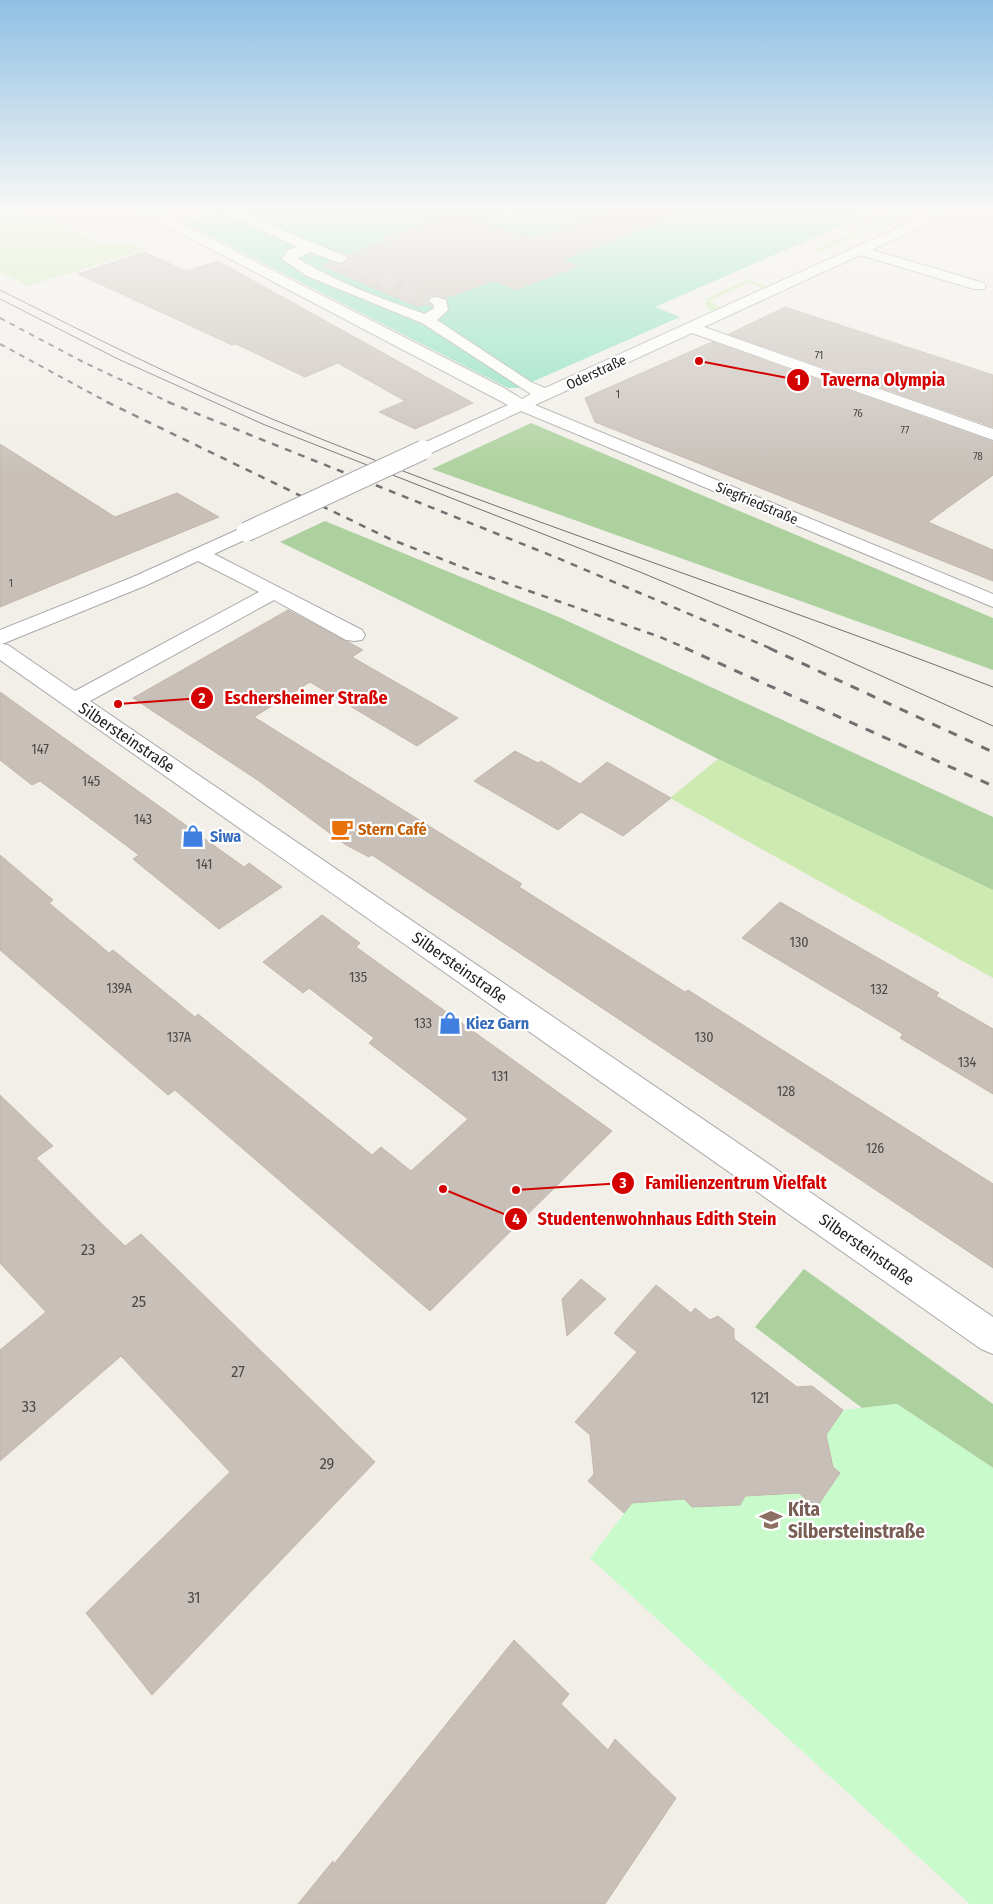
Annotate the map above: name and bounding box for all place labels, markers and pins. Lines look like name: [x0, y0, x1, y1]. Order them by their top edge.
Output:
callout: Taverna Olympia: [785, 363, 955, 396]
callout: Eschersheimer Straße: [190, 681, 398, 714]
cafe icon: Stern Café: [329, 816, 355, 842]
place label: Stern Café: [358, 820, 427, 839]
shop icon: Siwa: [180, 823, 206, 849]
place label: Siwa: [210, 827, 241, 846]
shop icon: Kiez Garn: [437, 1010, 463, 1036]
place label: Kiez Garn: [466, 1014, 529, 1033]
callout: Familienzentrum Vielfalt: [610, 1166, 837, 1199]
callout: Studentenwohnhaus Edith Stein: [503, 1202, 787, 1235]
place label: Kita Silbersteinstraße: [788, 1498, 925, 1543]
school or university icon: Kita Silbersteinstraße: [758, 1507, 784, 1533]

